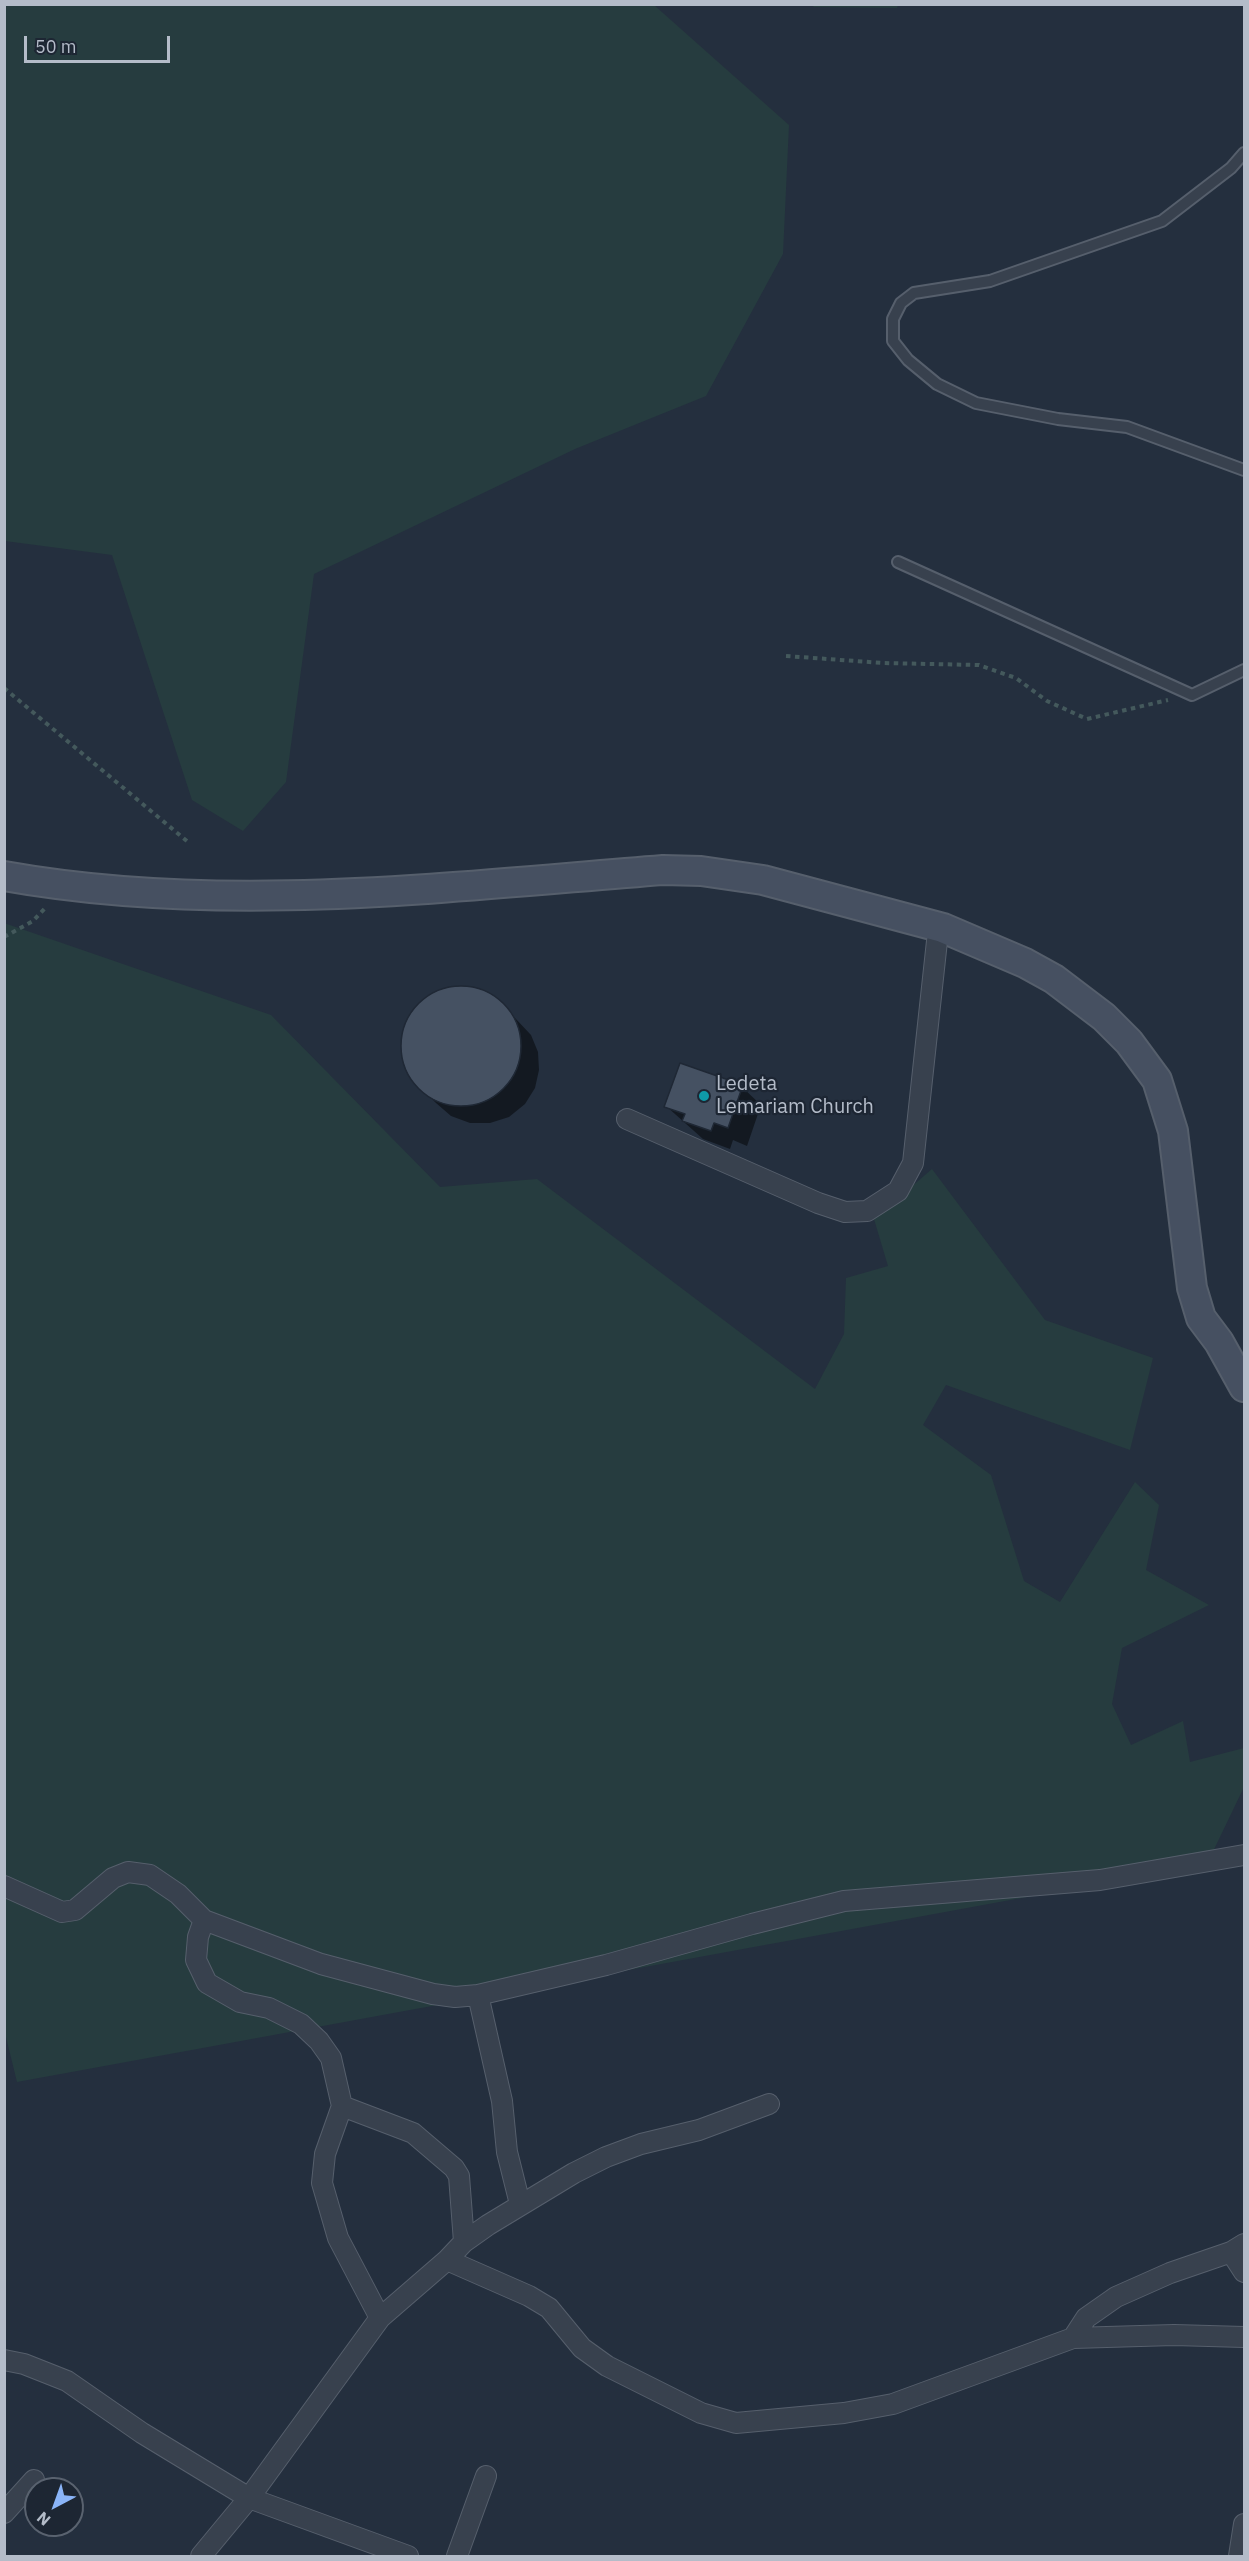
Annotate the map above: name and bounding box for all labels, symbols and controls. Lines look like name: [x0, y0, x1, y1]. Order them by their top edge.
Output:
scale bar: [27, 24, 172, 62]
text: 50 m: [35, 35, 77, 58]
place label: Ledeta Lemariam Church: [716, 1072, 874, 1119]
marker: Ledeta Lemariam Church: [697, 1089, 711, 1103]
north arrow: [24, 2477, 84, 2537]
text: N: [33, 2508, 54, 2530]

